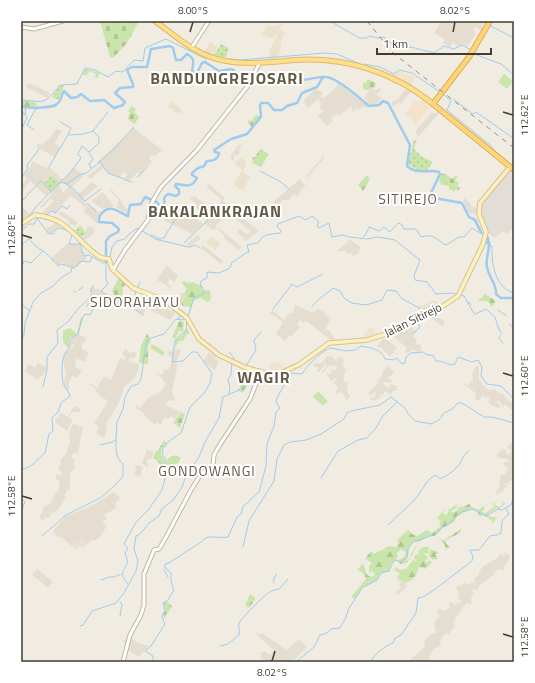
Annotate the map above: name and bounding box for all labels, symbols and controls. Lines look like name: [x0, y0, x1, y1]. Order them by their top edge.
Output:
text: 8.00°S: [178, 3, 208, 18]
text: 8.02°S: [440, 3, 470, 18]
scale bar: [377, 30, 491, 56]
text: 1 km: [383, 34, 408, 53]
district label: BANDUNGREJOSARI: [150, 66, 304, 90]
text: 112.62°E: [517, 94, 532, 136]
district label: SITIREJO: [378, 188, 438, 209]
district label: BAKALANKRAJAN: [148, 199, 282, 223]
text: 112.60°E: [4, 214, 19, 256]
district label: SIDORAHAYU: [90, 291, 180, 312]
street label: Jalan Sitirejo: [381, 297, 445, 342]
text: 112.60°E: [517, 355, 532, 397]
district label: WAGIR: [237, 365, 291, 389]
district label: GONDOWANGI: [158, 460, 256, 481]
text: 112.58°E: [4, 475, 19, 517]
text: 112.58°E: [517, 616, 532, 658]
text: 8.02°S: [257, 665, 287, 680]

